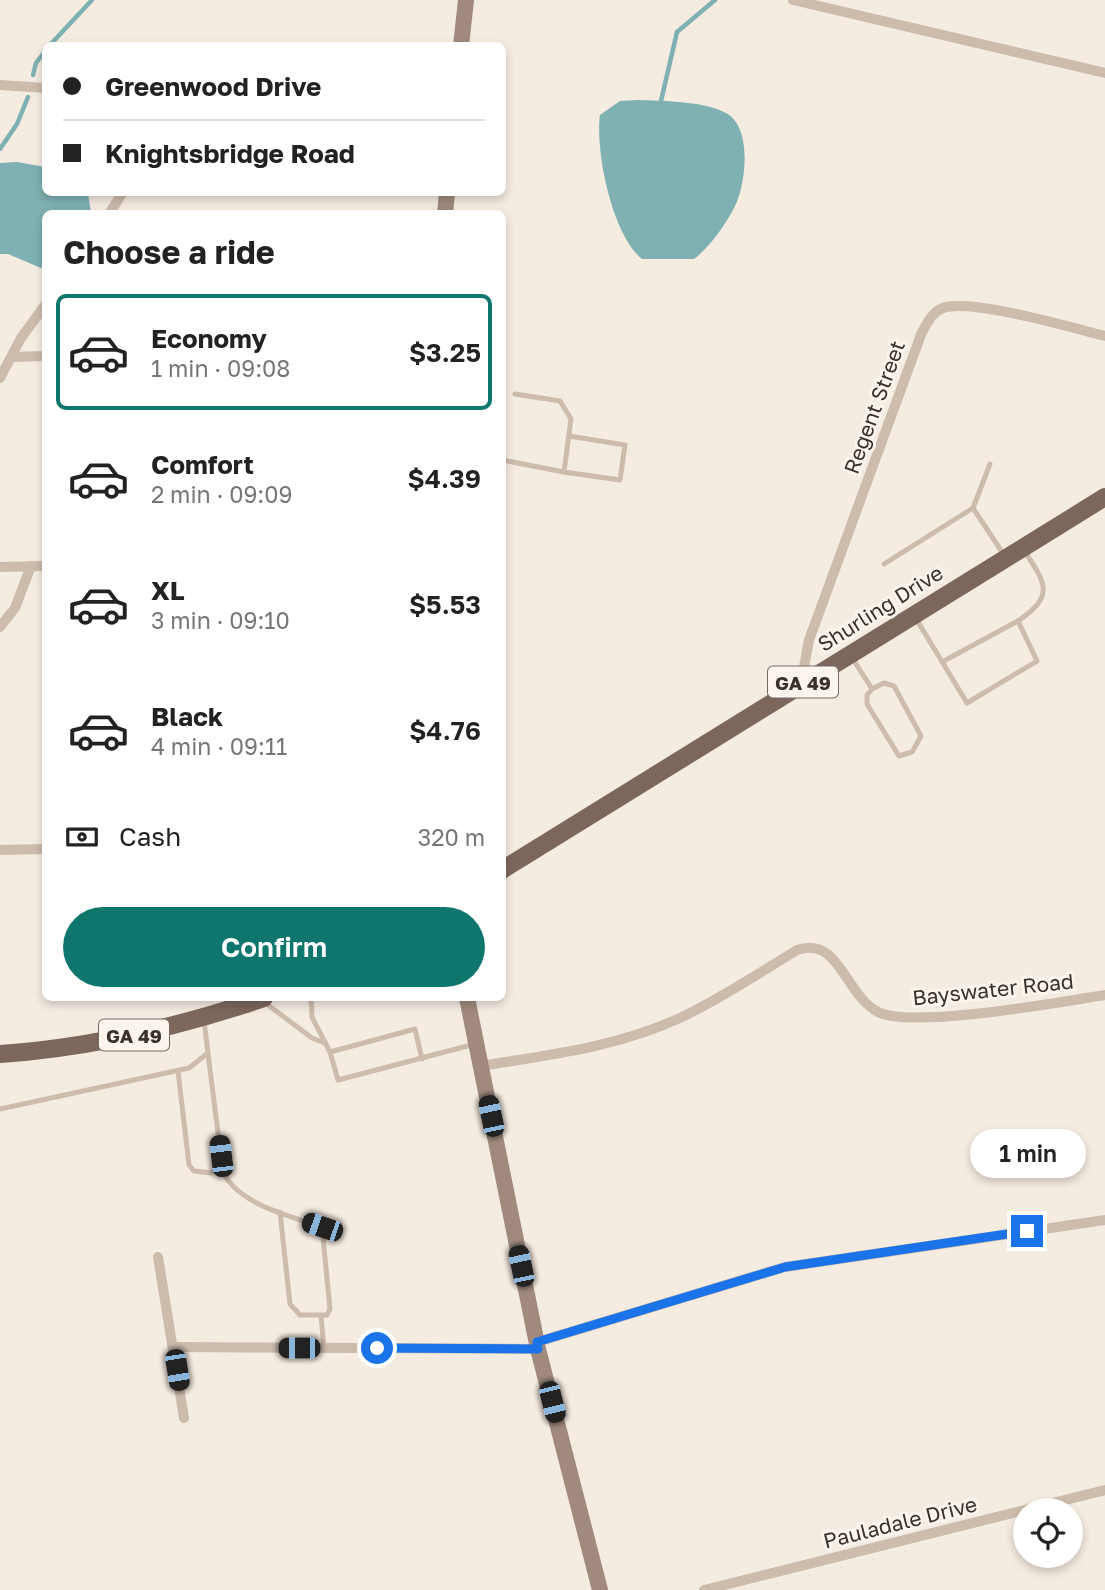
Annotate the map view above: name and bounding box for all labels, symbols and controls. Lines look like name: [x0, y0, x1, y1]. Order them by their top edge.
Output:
text: Greenwood Drive: [105, 71, 321, 102]
text: Knightsbridge Road: [105, 138, 355, 169]
text: Choose a ride: [63, 233, 275, 271]
icon: car: [67, 321, 130, 384]
text: Economy: [151, 323, 267, 354]
text: $3.25: [409, 337, 481, 368]
street label: Regent Street: [838, 337, 910, 477]
text: 1 min · 09:08: [151, 354, 290, 382]
icon: car: [67, 447, 130, 510]
text: Comfort: [151, 449, 254, 480]
text: $4.39: [408, 463, 481, 494]
text: 2 min · 09:09: [151, 480, 292, 508]
street label: Shurling Drive: [813, 559, 947, 657]
icon: car: [67, 573, 130, 636]
text: XL: [151, 575, 185, 606]
text: $5.53: [409, 589, 481, 620]
text: 3 min · 09:10: [151, 606, 290, 634]
road number: GA 49: [768, 666, 838, 698]
icon: car: [67, 699, 130, 762]
text: Black: [151, 701, 223, 732]
text: $4.76: [409, 715, 481, 746]
text: 4 min · 09:11: [151, 732, 287, 760]
icon: cash: [63, 818, 101, 856]
text: Cash: [119, 821, 181, 852]
text: 320 m: [418, 823, 485, 851]
button: Confirm: [63, 907, 485, 987]
street label: Bayswater Road: [911, 968, 1075, 1010]
road number: GA 49: [99, 1020, 169, 1050]
car: [477, 1093, 506, 1139]
callout: 1 min: [969, 1130, 1085, 1178]
car: [209, 1134, 234, 1178]
text: 1 min: [999, 1139, 1057, 1167]
car: [299, 1210, 346, 1244]
route end: [1011, 1215, 1043, 1247]
car: [507, 1243, 536, 1289]
route start: [361, 1332, 393, 1364]
car: [279, 1338, 321, 1359]
car: [164, 1348, 191, 1392]
car: [537, 1379, 568, 1425]
street label: Pauladale Drive: [820, 1490, 980, 1554]
map controls: [1013, 1498, 1083, 1568]
button: locate: [1013, 1498, 1083, 1568]

